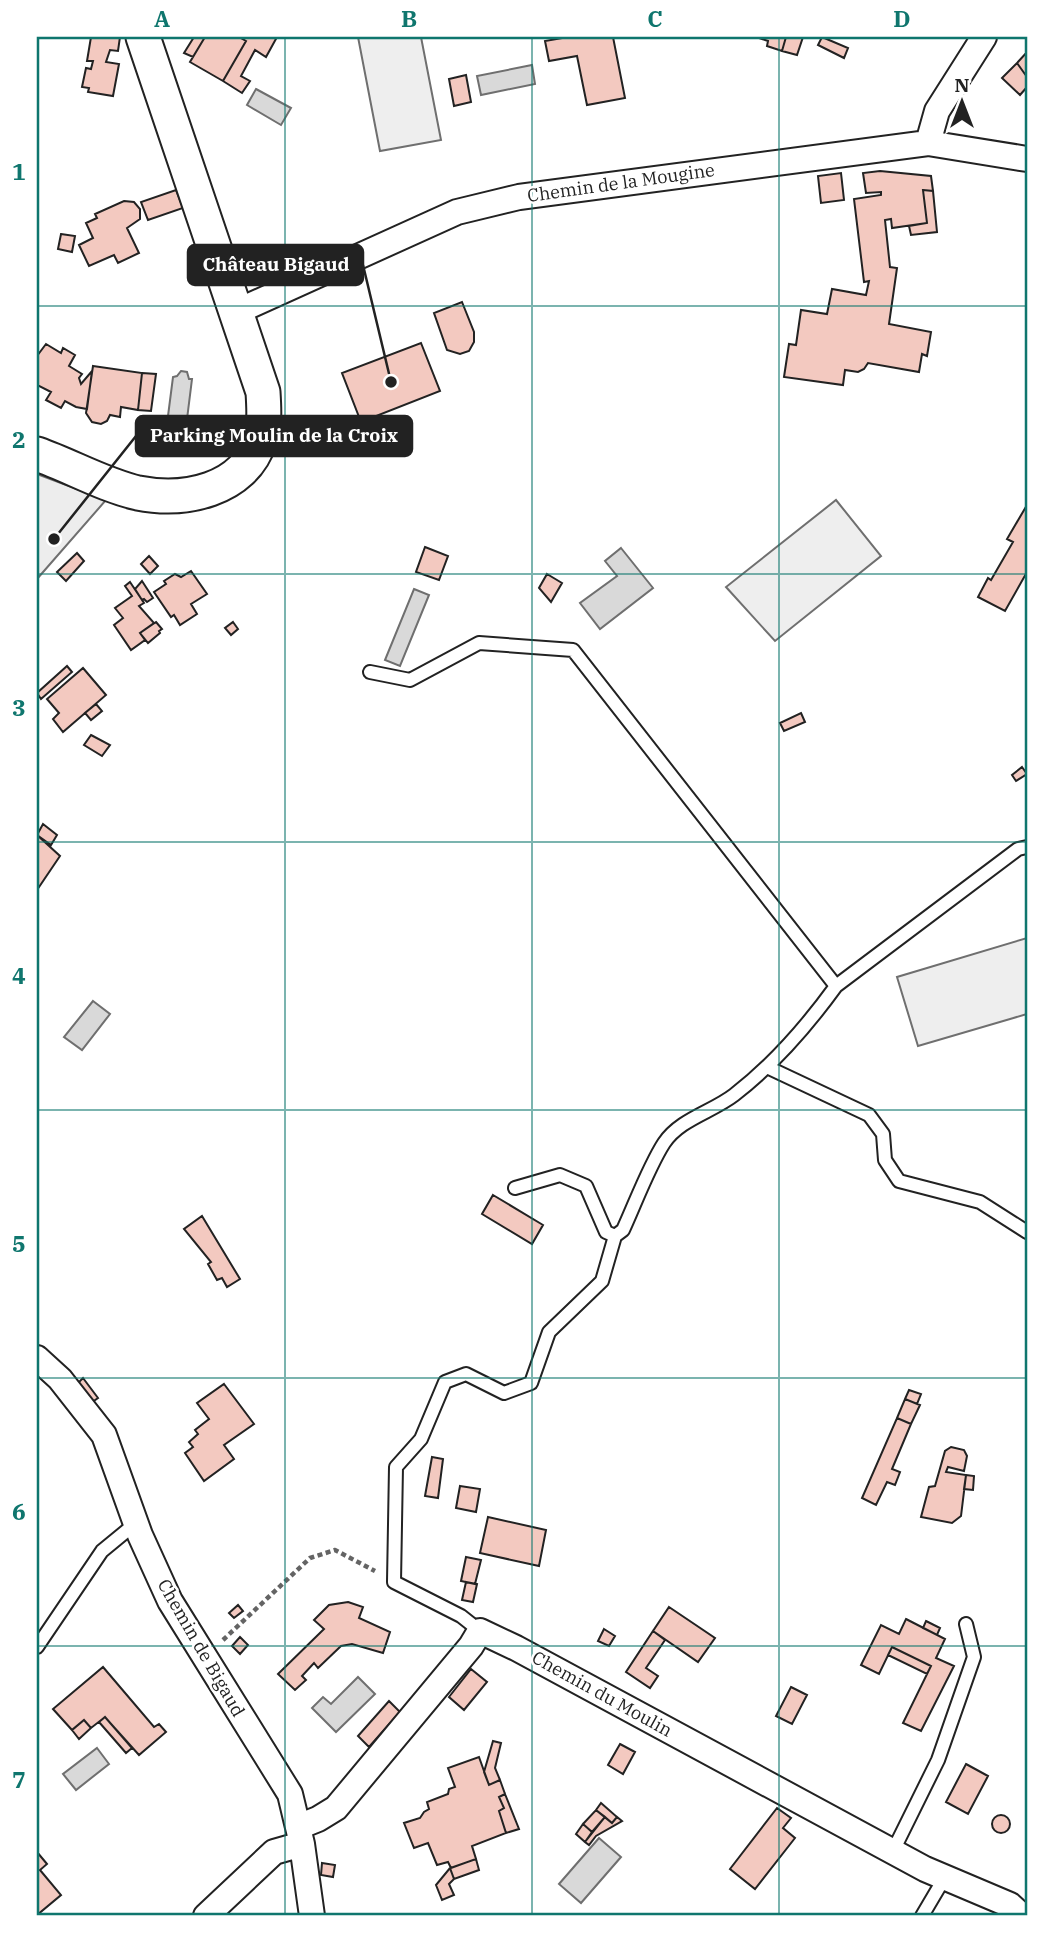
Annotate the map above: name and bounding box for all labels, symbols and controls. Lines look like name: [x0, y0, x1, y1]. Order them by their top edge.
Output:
text: A: [154, 3, 170, 33]
text: B: [401, 3, 417, 33]
text: C: [647, 3, 663, 33]
text: D: [893, 3, 911, 33]
north arrow: [928, 66, 998, 136]
text: N: [954, 73, 970, 97]
text: 1: [12, 156, 26, 186]
street label: Chemin de la Mougine: [526, 158, 716, 207]
callout: Château Bigaud: [188, 245, 363, 285]
text: Château Bigaud: [202, 252, 350, 276]
callout: Parking Moulin de la Croix: [136, 416, 412, 456]
text: Parking Moulin de la Croix: [150, 423, 398, 447]
text: 2: [12, 424, 26, 454]
text: 3: [12, 692, 26, 722]
text: 4: [12, 960, 26, 990]
text: 5: [12, 1228, 26, 1258]
text: 6: [12, 1496, 26, 1526]
street label: Chemin de Bigaud: [153, 1575, 250, 1721]
street label: Chemin du Moulin: [528, 1645, 676, 1742]
text: 7: [12, 1764, 26, 1794]

